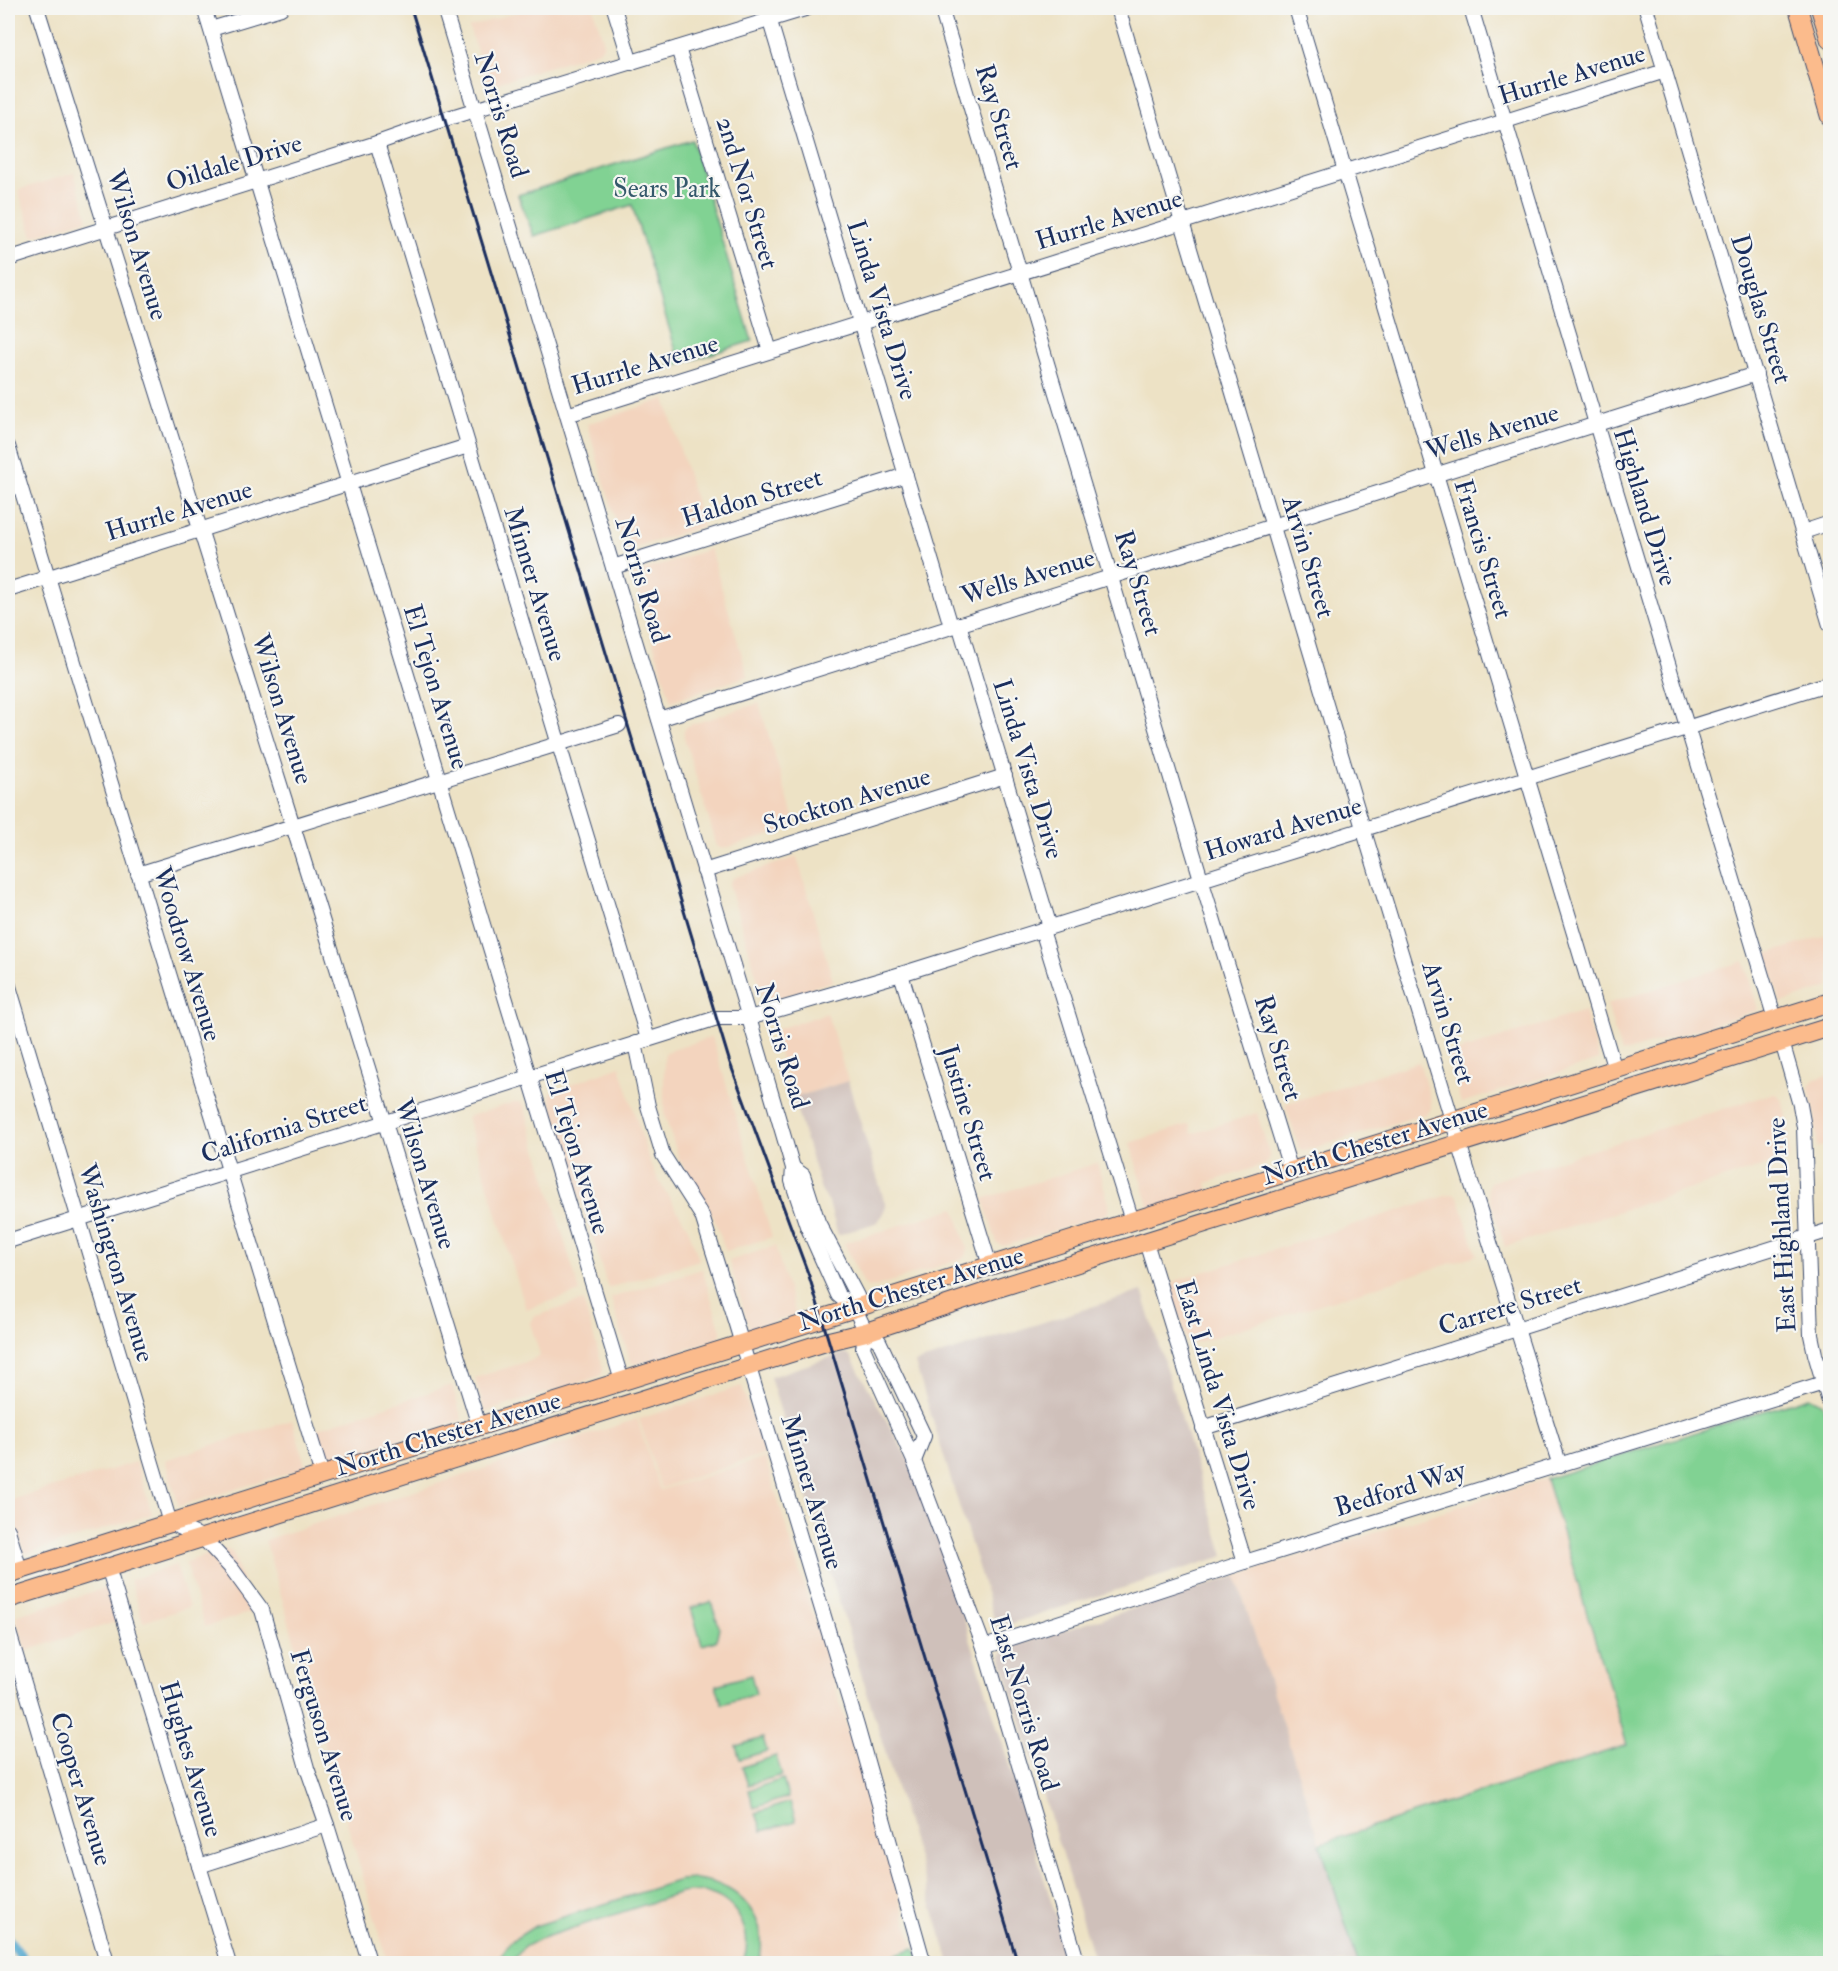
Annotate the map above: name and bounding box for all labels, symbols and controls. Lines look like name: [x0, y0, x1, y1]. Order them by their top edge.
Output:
street label: Hurrle Avenue: [1495, 37, 1649, 113]
street label: Norris Road: [467, 48, 535, 182]
street label: Ray Street: [968, 60, 1030, 174]
street label: 2nd Nor Street: [709, 113, 785, 273]
street label: Oildale Drive: [162, 127, 306, 199]
street label: Wilson Avenue: [99, 165, 175, 324]
park label: Sears Park: [613, 173, 721, 205]
street label: Hurrle Avenue: [1032, 182, 1186, 258]
street label: Linda Vista Drive: [839, 216, 925, 404]
street label: Douglas Street: [1723, 231, 1799, 387]
street label: Hurrle Avenue: [568, 327, 722, 403]
street label: Wells Avenue: [1420, 396, 1563, 468]
street label: Highland Drive: [1606, 424, 1684, 590]
street label: Haldon Street: [678, 461, 826, 535]
street label: Hurrle Avenue: [102, 473, 256, 549]
street label: Francis Street: [1447, 476, 1519, 622]
street label: Arvin Street: [1274, 491, 1342, 622]
street label: Minner Avenue: [496, 503, 574, 665]
street label: Norris Road: [608, 513, 676, 647]
street label: Ray Street: [1107, 526, 1169, 640]
street label: Wells Avenue: [956, 541, 1099, 613]
street label: El Tejon Avenue: [396, 601, 476, 773]
street label: Wilson Avenue: [244, 629, 320, 788]
street label: Linda Vista Drive: [985, 675, 1071, 863]
street label: Stockton Avenue: [760, 760, 935, 842]
street label: Howard Avenue: [1200, 790, 1366, 868]
street label: Woodrow Avenue: [145, 862, 229, 1045]
street label: Arvin Street: [1414, 957, 1482, 1088]
street label: Norris Road: [748, 979, 816, 1113]
street label: Ray Street: [1247, 991, 1309, 1105]
street label: Justine Street: [932, 1040, 1004, 1185]
street label: El Tejon Avenue: [537, 1066, 617, 1238]
street label: California Street: [197, 1087, 371, 1171]
street label: North Chester Avenue: [1258, 1093, 1492, 1193]
street label: Wilson Avenue: [387, 1094, 463, 1253]
street label: East Highland Drive: [1760, 1117, 1804, 1333]
street label: Washington Avenue: [70, 1159, 161, 1366]
street label: North Chester Avenue: [794, 1239, 1028, 1339]
street label: Carrere Street: [1434, 1269, 1586, 1343]
street label: East Linda Vista Drive: [1168, 1276, 1268, 1514]
street label: North Chester Avenue: [331, 1384, 565, 1484]
street label: Minner Avenue: [773, 1411, 851, 1573]
street label: Bedford Way: [1331, 1454, 1470, 1524]
street label: East Norris Road: [982, 1611, 1066, 1795]
street label: Ferguson Avenue: [283, 1645, 365, 1825]
street label: Hughes Avenue: [152, 1677, 230, 1841]
street label: Cooper Avenue: [42, 1709, 120, 1870]

